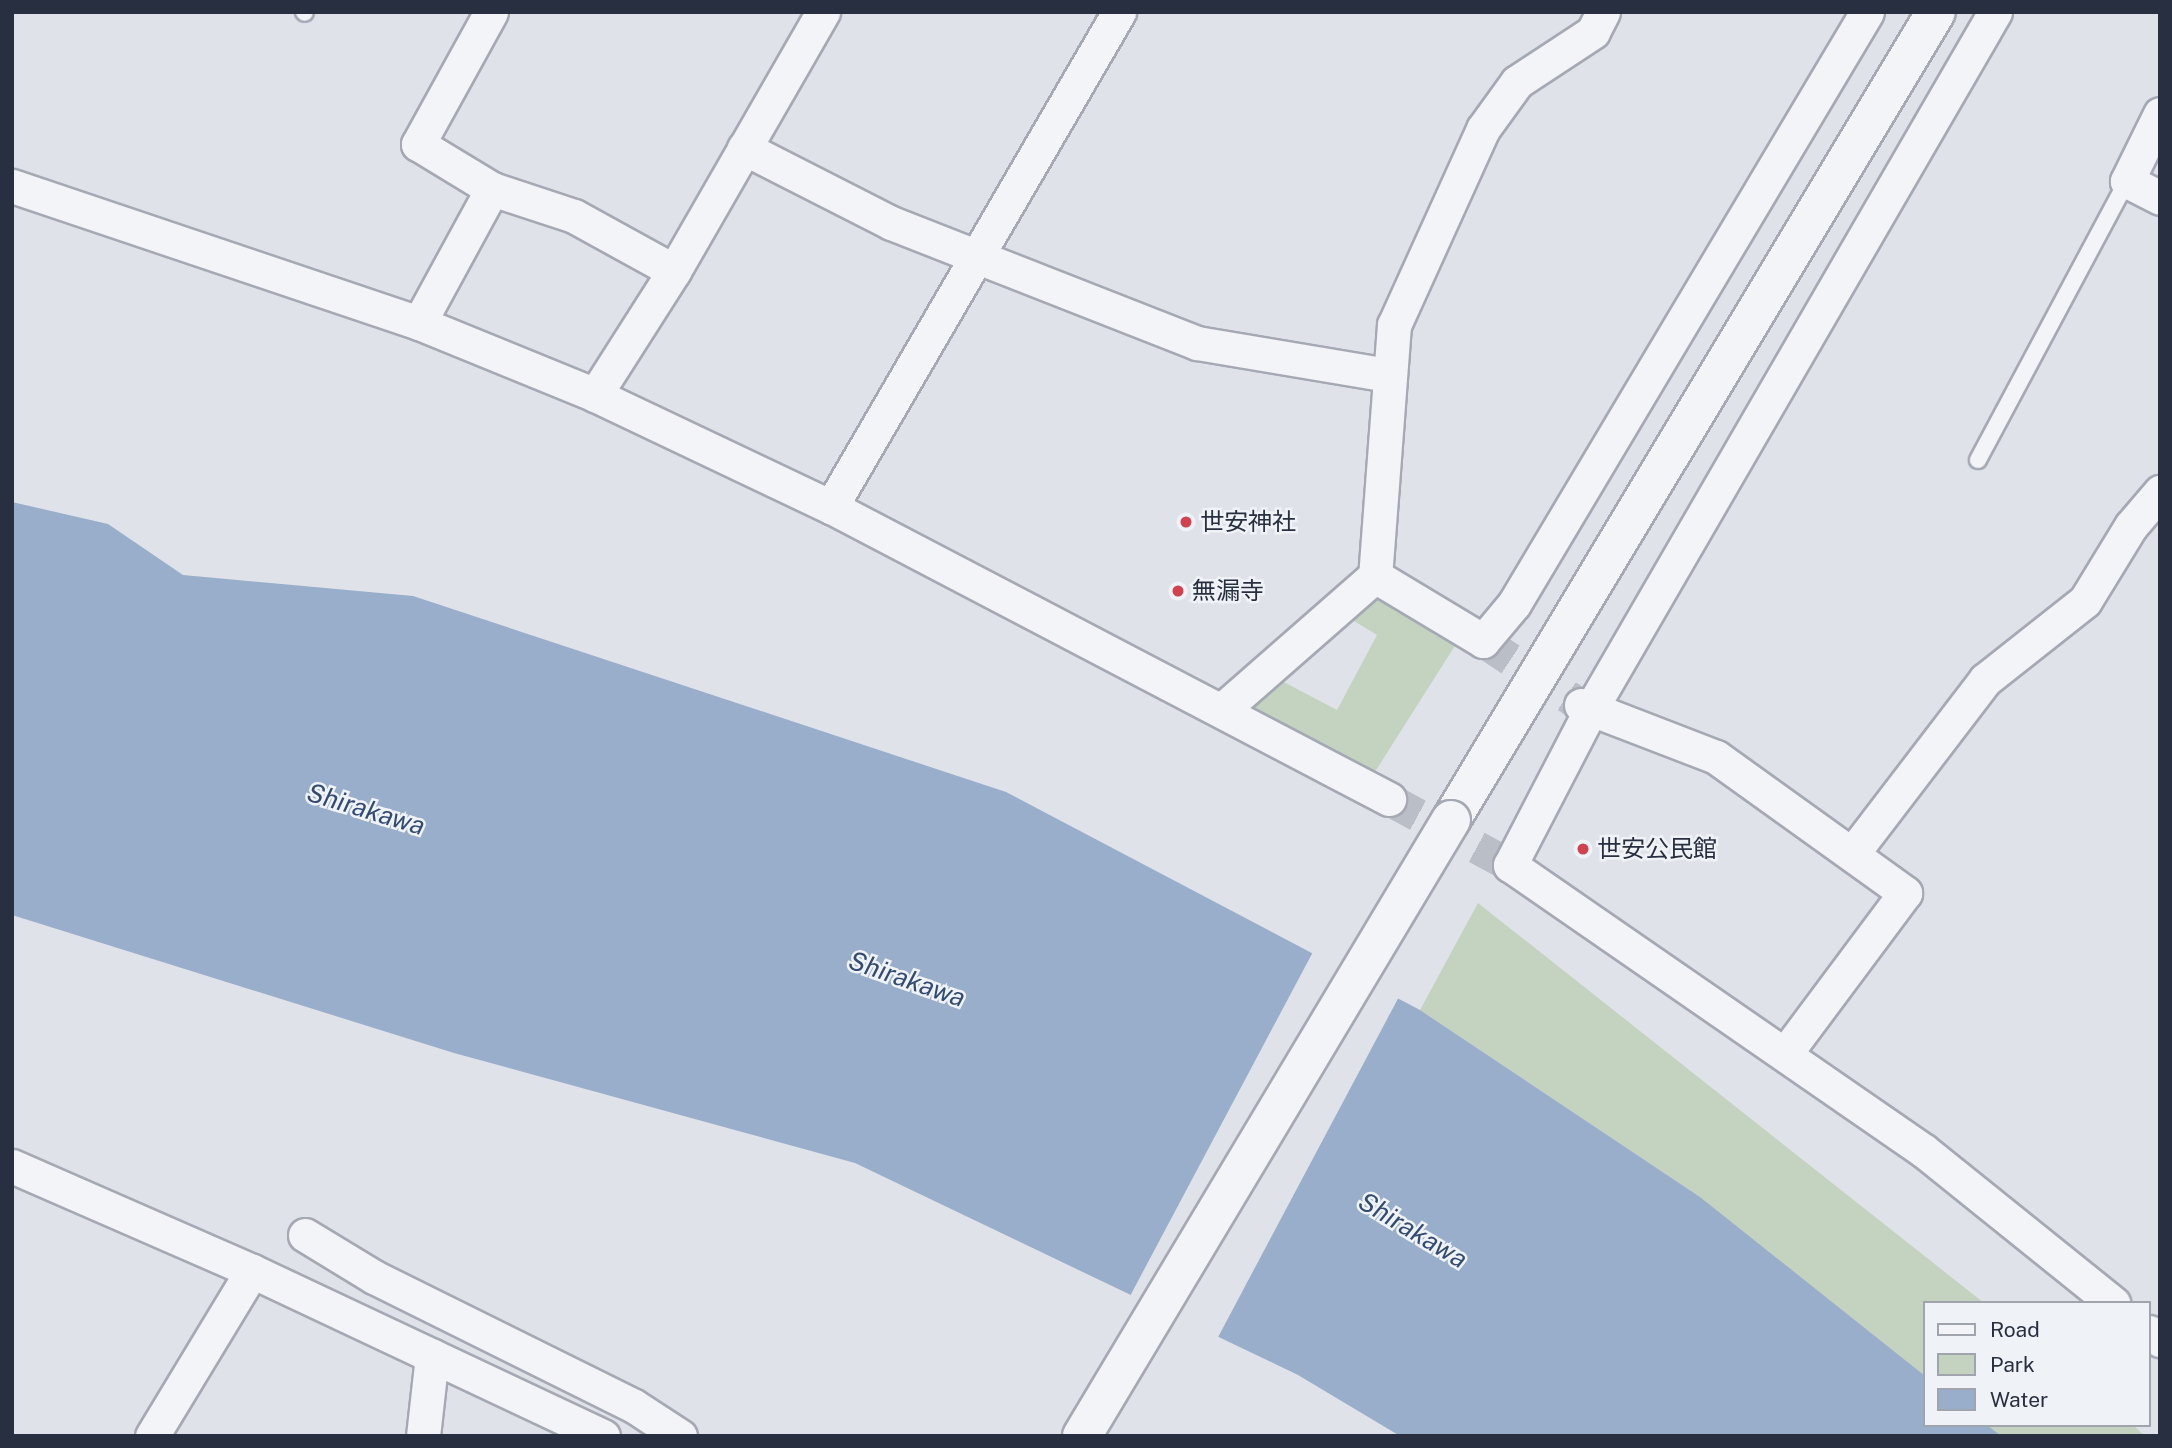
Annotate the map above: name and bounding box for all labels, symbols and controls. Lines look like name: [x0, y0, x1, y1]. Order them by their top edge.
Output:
place label: 世安神社: [1200, 508, 1296, 536]
marker: 世安神社: [1178, 514, 1194, 530]
place label: 無漏寺: [1192, 577, 1264, 605]
marker: 無漏寺: [1170, 583, 1186, 599]
water label: Shirakawa: [303, 776, 429, 842]
place label: 世安公民館: [1597, 835, 1717, 863]
marker: 世安公民館: [1575, 841, 1591, 857]
water label: Shirakawa: [845, 944, 969, 1014]
water label: Shirakawa: [1353, 1185, 1473, 1275]
legend: [1924, 1301, 2151, 1427]
text: Road: [1990, 1317, 2040, 1342]
text: Park: [1990, 1352, 2035, 1377]
text: Water: [1990, 1387, 2048, 1412]

